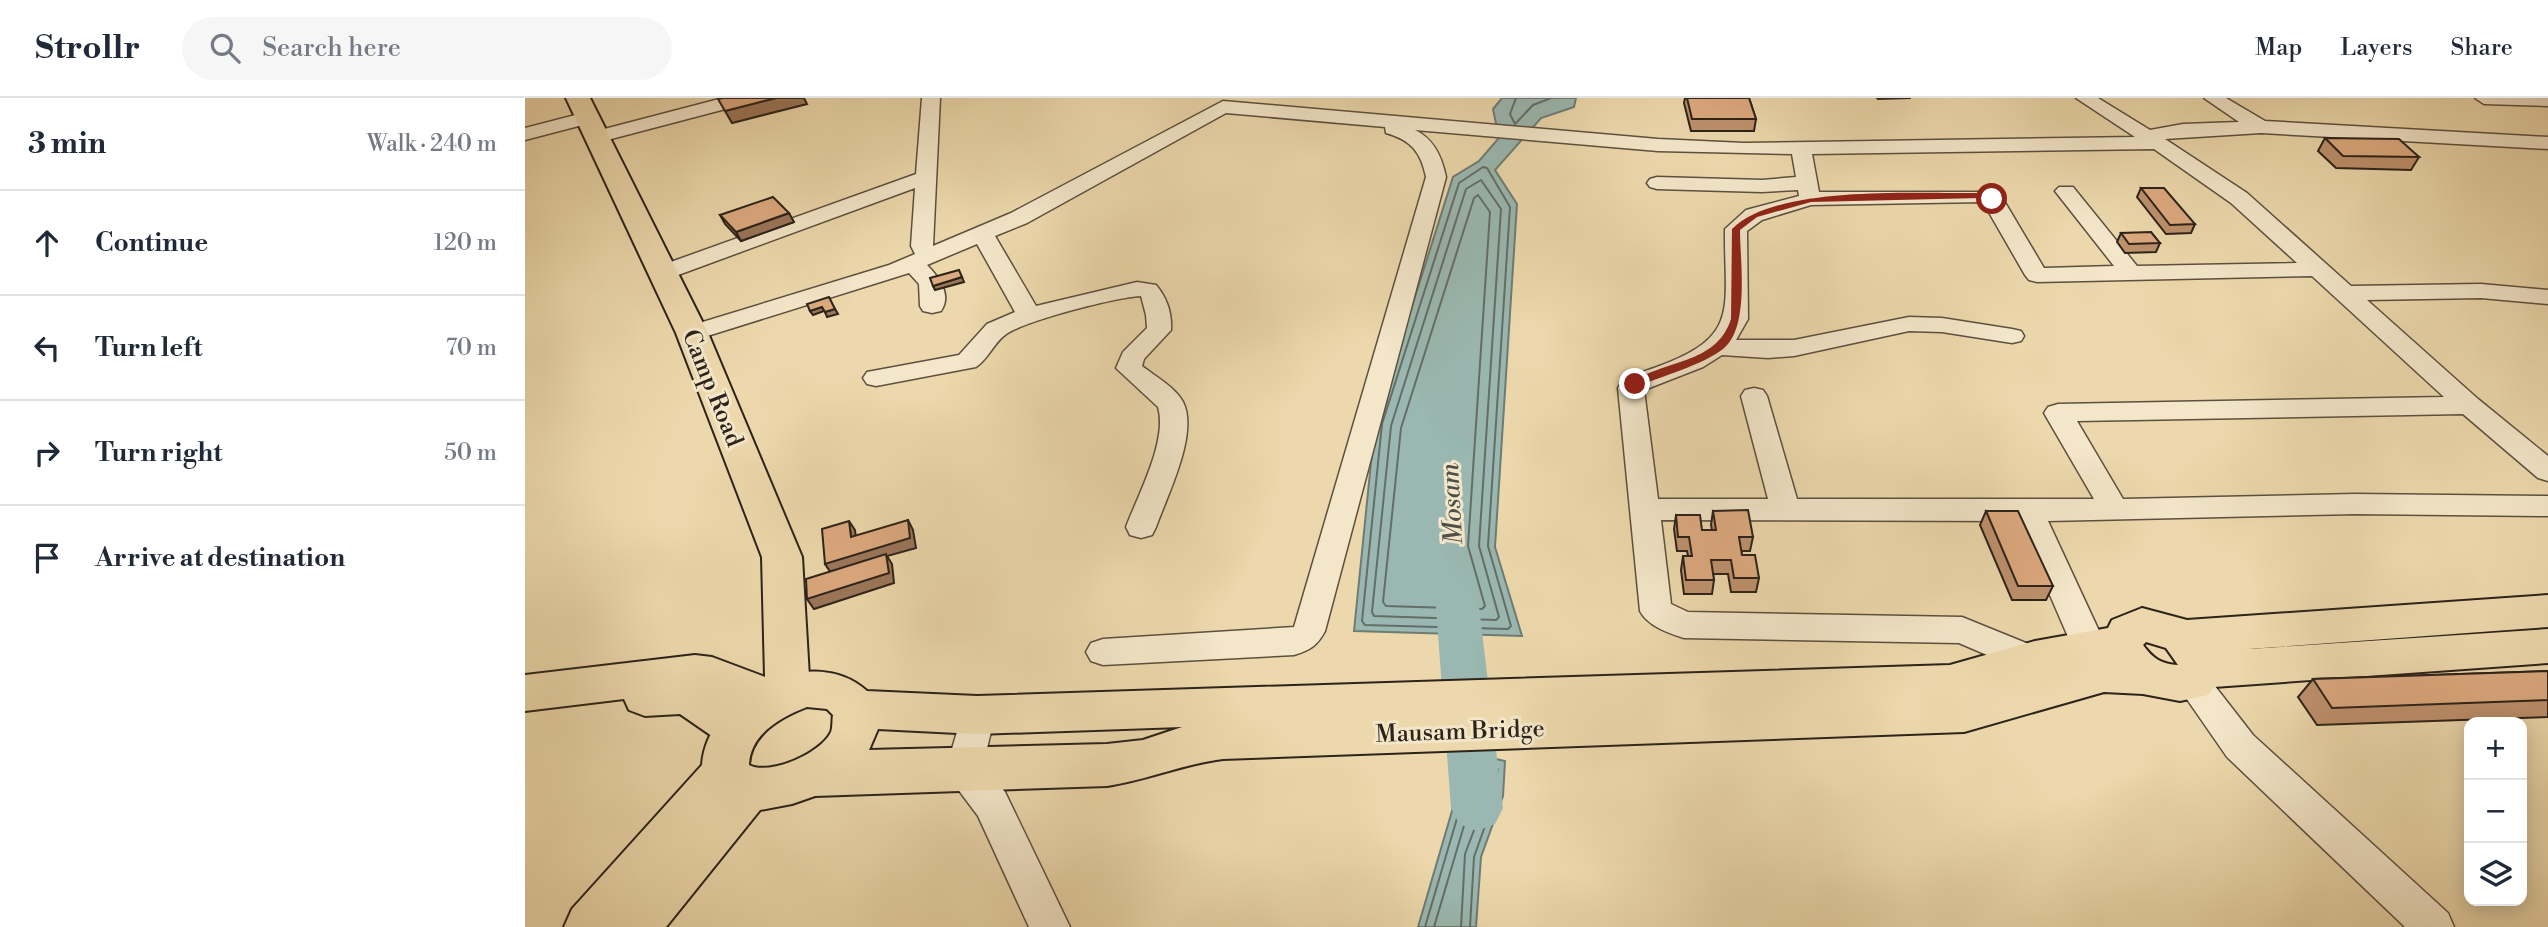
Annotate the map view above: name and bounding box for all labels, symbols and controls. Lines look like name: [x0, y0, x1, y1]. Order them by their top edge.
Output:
search box: [182, 17, 672, 80]
text: Strollr: [35, 28, 140, 69]
icon: search: [206, 29, 244, 67]
text: Search here: [262, 32, 401, 64]
text: Map: [2255, 33, 2302, 63]
text: Layers: [2340, 33, 2412, 63]
text: Share: [2450, 33, 2513, 63]
text: 3 min: [28, 125, 106, 163]
text: Walk · 240 m: [367, 130, 497, 158]
route start: [1976, 183, 2007, 214]
icon: ahead: [28, 224, 66, 262]
text: Continue: [95, 227, 208, 259]
text: 120 m: [433, 229, 497, 257]
street label: Camp Road: [675, 325, 749, 452]
icon: left: [28, 329, 66, 367]
text: Turn left: [95, 332, 203, 364]
text: 70 m: [446, 334, 497, 362]
route end: [1619, 368, 1650, 399]
icon: right: [28, 434, 66, 472]
text: Turn right: [95, 437, 223, 469]
text: 50 m: [444, 439, 497, 467]
water label: Mosam: [1434, 461, 1470, 546]
icon: arrive: [28, 539, 66, 577]
text: Arrive at destination: [95, 542, 345, 574]
street label: Mausam Bridge: [1375, 714, 1545, 750]
map controls: [2464, 717, 2527, 906]
button: +: [2464, 717, 2527, 780]
button: −: [2464, 780, 2527, 843]
button: layers: [2464, 843, 2527, 906]

